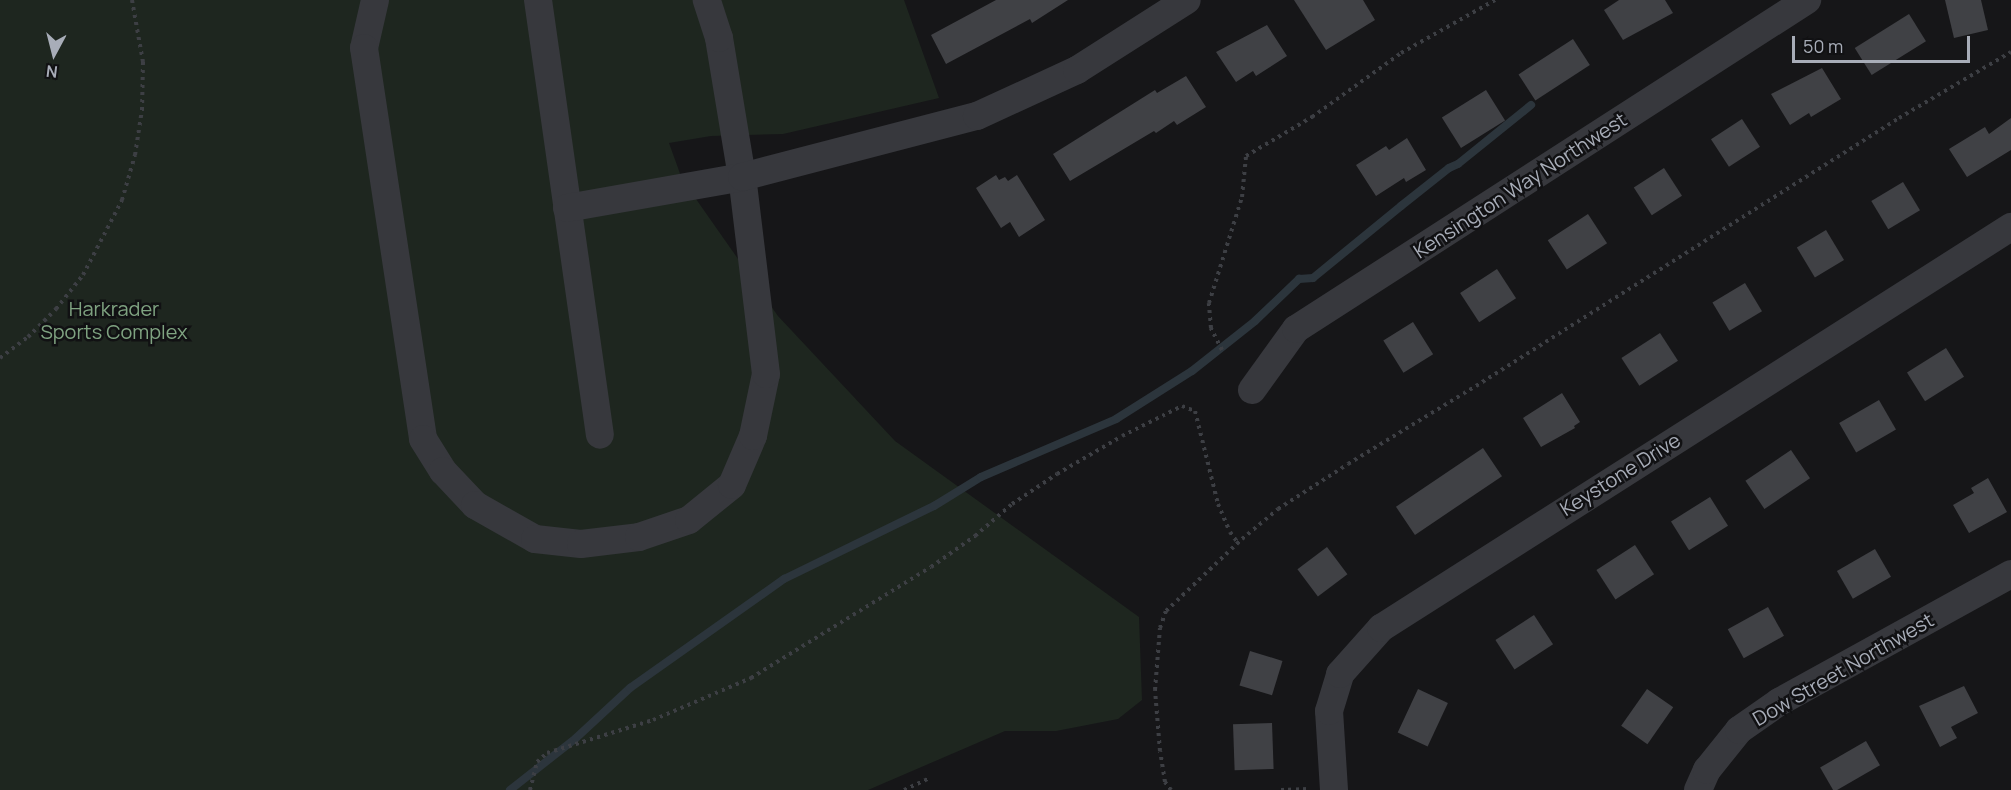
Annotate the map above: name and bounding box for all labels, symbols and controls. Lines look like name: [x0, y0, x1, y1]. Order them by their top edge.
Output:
north arrow: [24, 24, 84, 84]
scale bar: [1795, 24, 1974, 62]
text: 50 m: [1803, 34, 1843, 58]
text: N: [45, 60, 59, 83]
street label: Kensington Way Northwest: [1409, 107, 1631, 263]
park label: Harkrader Sports Complex: [40, 296, 188, 343]
street label: Keystone Drive: [1555, 427, 1685, 521]
street label: Dow Street Northwest: [1748, 607, 1938, 731]

